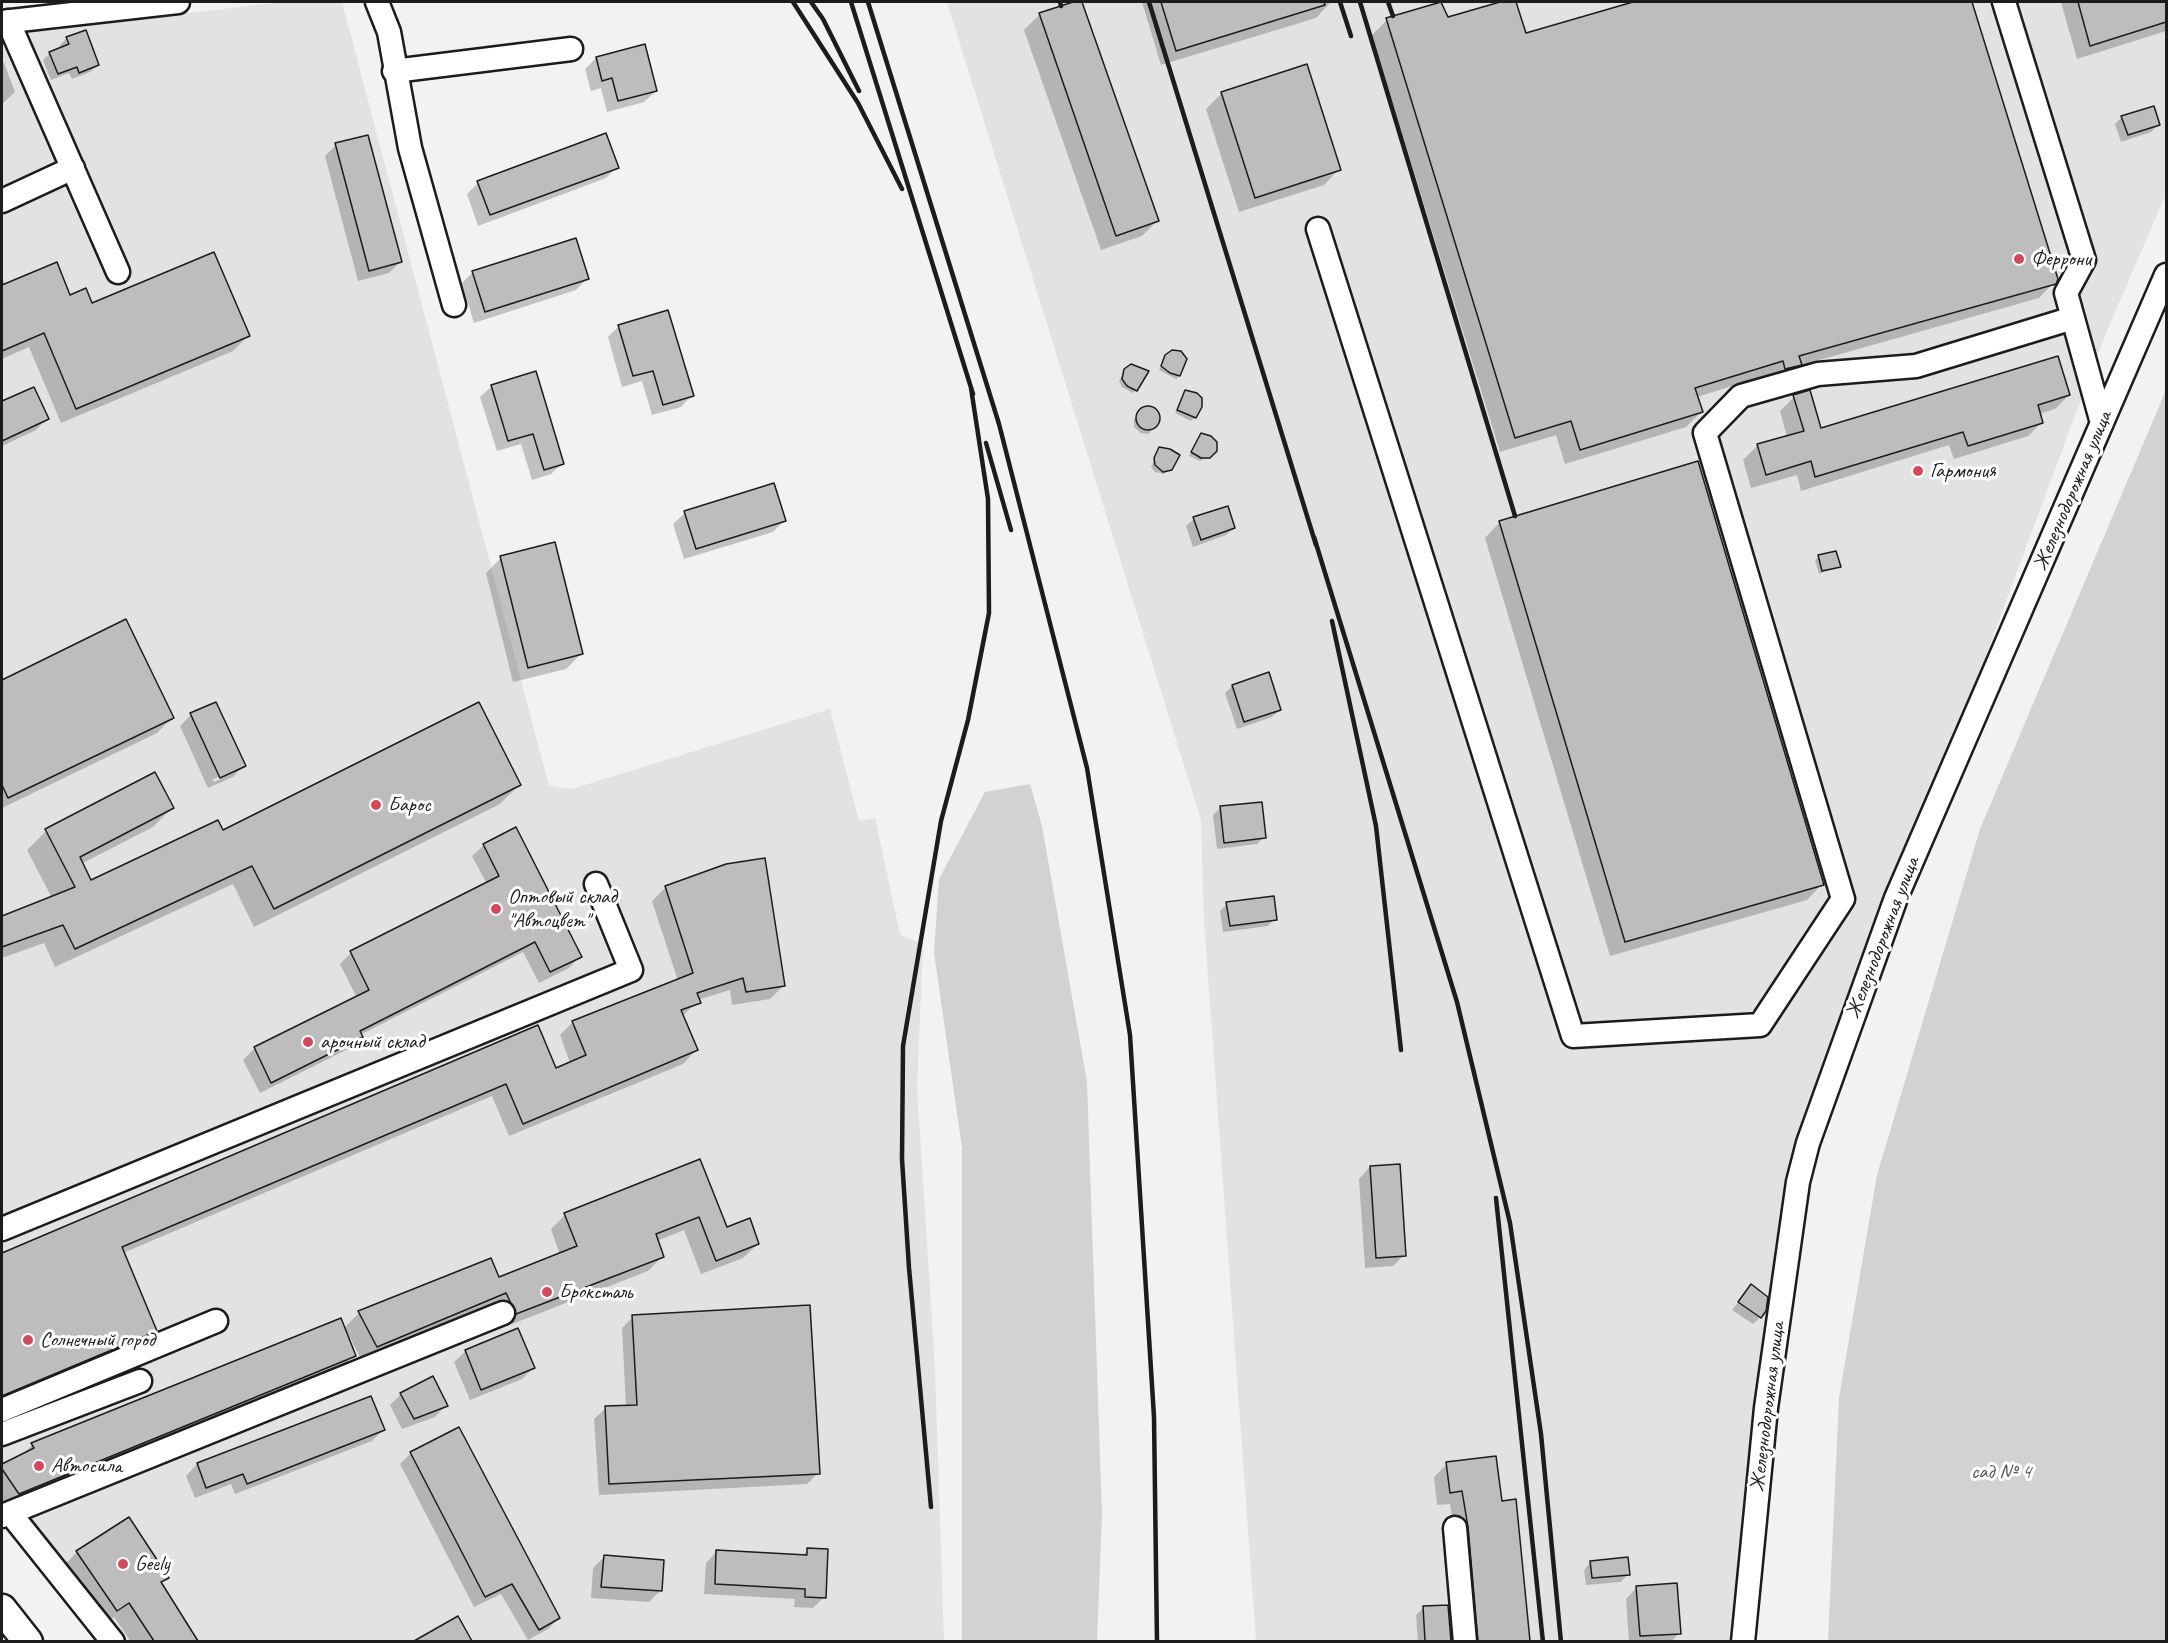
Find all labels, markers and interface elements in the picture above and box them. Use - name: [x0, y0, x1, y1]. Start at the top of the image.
- place label: Феррони: [2031, 246, 2091, 272]
- marker: Феррони: [2012, 252, 2026, 266]
- street label: Железнодорожная улица: [2028, 407, 2118, 575]
- place label: Гармония: [1930, 458, 1996, 484]
- marker: Гармония: [1911, 464, 1925, 478]
- place label: Барос: [388, 792, 431, 818]
- marker: Барос: [369, 798, 383, 812]
- street label: Железнодорожная улица: [1841, 854, 1925, 1022]
- place label: Оптовый склад "Автоцвет": [508, 884, 617, 934]
- marker: Оптовый склад "Автоцвет": [489, 902, 503, 916]
- place label: арочный склад: [320, 1029, 424, 1055]
- marker: арочный склад: [301, 1035, 315, 1049]
- place label: Броксталь: [559, 1279, 632, 1305]
- marker: Броксталь: [540, 1285, 554, 1299]
- street label: Железнодорожная улица: [1745, 1321, 1791, 1493]
- place label: Солнечный город: [40, 1327, 155, 1353]
- marker: Солнечный город: [21, 1333, 35, 1347]
- place label: Автосила: [51, 1453, 122, 1479]
- marker: Автосила: [32, 1459, 46, 1473]
- park label: сад № 4: [1971, 1459, 2031, 1485]
- place label: Geely: [135, 1551, 170, 1577]
- marker: Geely: [116, 1557, 130, 1571]

